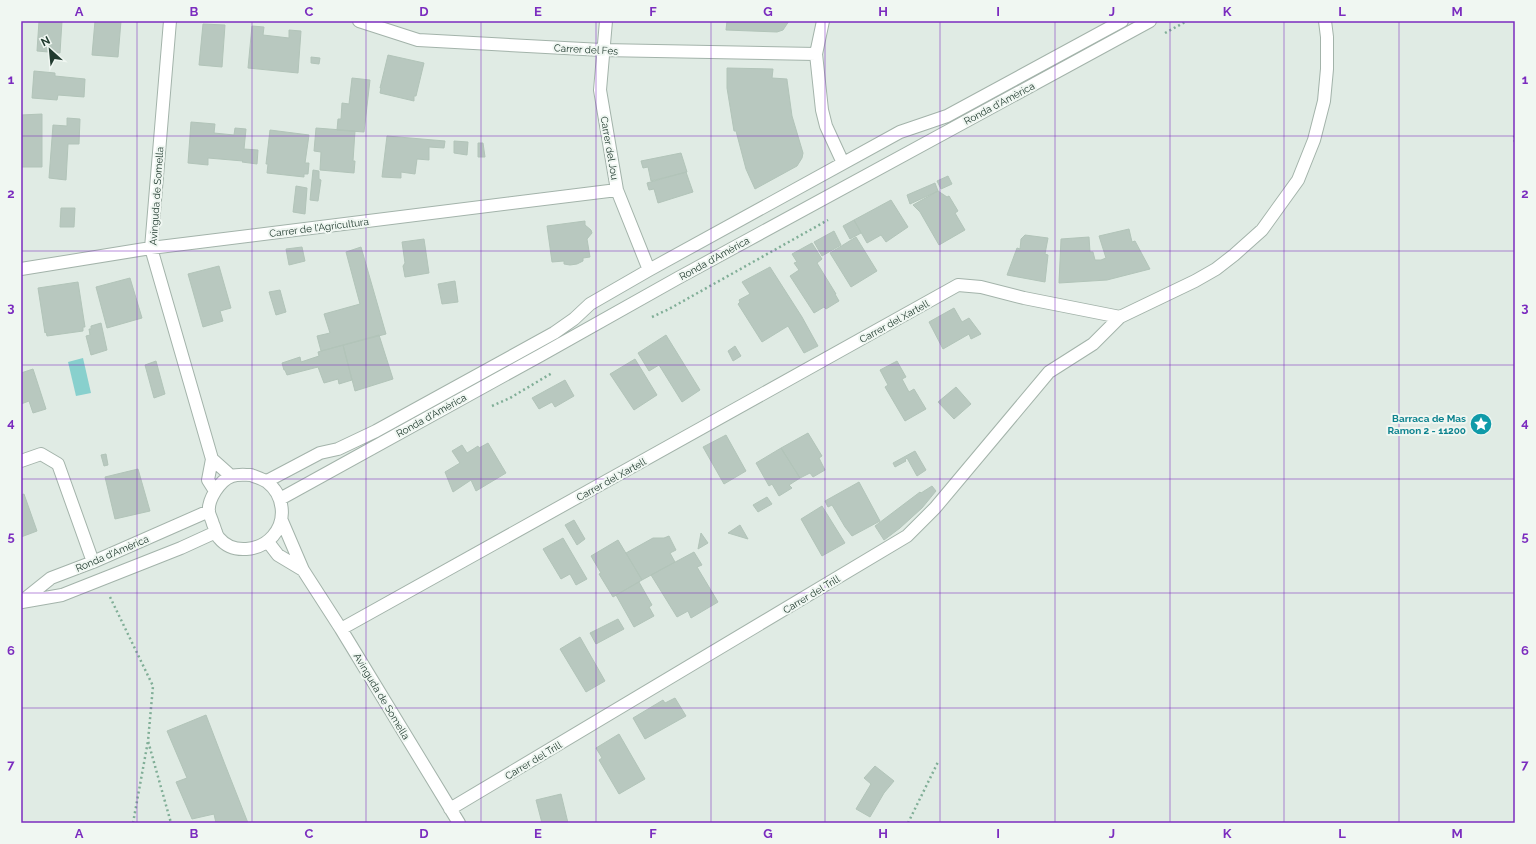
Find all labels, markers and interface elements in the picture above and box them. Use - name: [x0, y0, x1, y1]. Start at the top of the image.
- text: A: [75, 4, 84, 19]
- text: B: [190, 4, 199, 19]
- text: C: [305, 4, 314, 19]
- text: D: [419, 4, 429, 19]
- text: E: [534, 4, 542, 19]
- text: F: [649, 4, 657, 19]
- text: G: [763, 4, 773, 19]
- text: H: [878, 4, 888, 19]
- text: I: [996, 4, 1000, 19]
- text: J: [1109, 4, 1115, 19]
- text: K: [1223, 4, 1232, 19]
- text: L: [1338, 4, 1346, 19]
- text: M: [1451, 4, 1463, 19]
- north arrow: [30, 30, 70, 70]
- text: N: [39, 34, 52, 49]
- street label: Carrer del Fes: [554, 42, 618, 57]
- text: 1: [8, 72, 15, 87]
- text: 1: [1522, 72, 1529, 87]
- street label: Ronda d'Amèrica: [962, 80, 1036, 127]
- street label: Carrer del Jou: [599, 115, 621, 181]
- street label: Avinguda de Somella: [148, 146, 165, 246]
- text: 2: [7, 186, 15, 201]
- text: 2: [1521, 186, 1529, 201]
- street label: Carrer de l'Agricultura: [269, 216, 369, 239]
- street label: Ronda d'Amèrica: [677, 235, 751, 282]
- street label: Carrer del Xartell: [858, 298, 931, 345]
- text: 3: [7, 300, 15, 315]
- text: 3: [1521, 300, 1529, 315]
- street label: Ronda d'Amèrica: [394, 392, 468, 439]
- place icon: Barraca de Mas Ramon 2 - 11200: [1468, 411, 1494, 437]
- place label: Barraca de Mas Ramon 2 - 11200: [1387, 413, 1466, 436]
- text: 4: [7, 415, 15, 430]
- text: 4: [1521, 415, 1529, 430]
- street label: Carrer del Xartell: [575, 456, 648, 503]
- text: 5: [7, 529, 15, 544]
- text: 5: [1521, 529, 1529, 544]
- street label: Ronda d'Amèrica: [74, 533, 150, 574]
- street label: Carrer del Trill: [781, 573, 842, 616]
- text: 6: [7, 643, 15, 658]
- text: 6: [1521, 643, 1529, 658]
- street label: Avinguda de Somella: [351, 651, 412, 741]
- street label: Carrer del Trill: [503, 739, 564, 782]
- text: 7: [7, 757, 15, 772]
- text: 7: [1521, 757, 1529, 772]
- text: A: [75, 826, 84, 841]
- text: B: [190, 826, 199, 841]
- text: C: [305, 826, 314, 841]
- text: D: [419, 826, 429, 841]
- text: E: [534, 826, 542, 841]
- text: F: [649, 826, 657, 841]
- text: G: [763, 826, 773, 841]
- text: H: [878, 826, 888, 841]
- text: I: [996, 826, 1000, 841]
- text: J: [1109, 826, 1115, 841]
- text: K: [1223, 826, 1232, 841]
- text: L: [1338, 826, 1346, 841]
- text: M: [1451, 826, 1463, 841]

